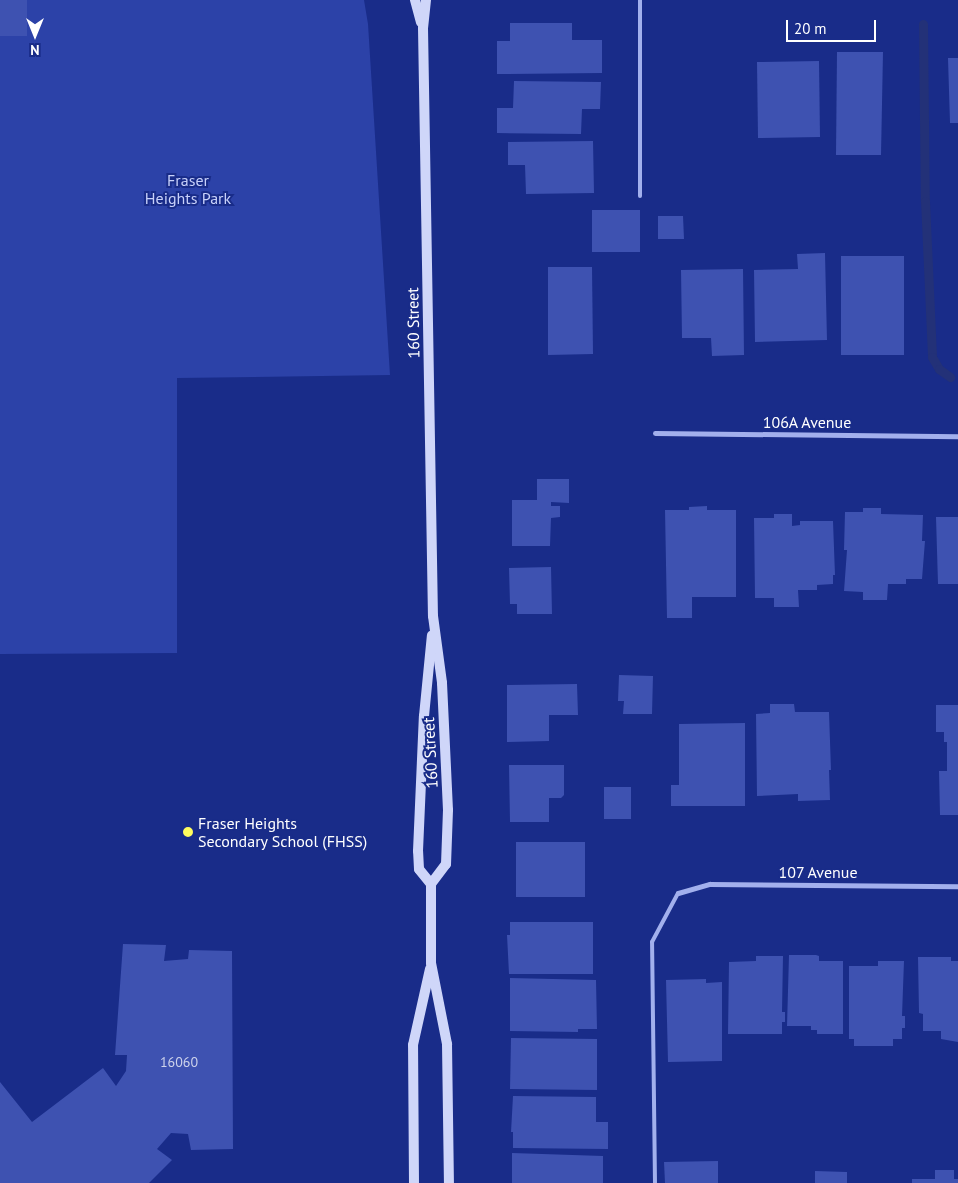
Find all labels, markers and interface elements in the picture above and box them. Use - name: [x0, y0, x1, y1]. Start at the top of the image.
- north arrow: [10, 10, 60, 60]
- scale bar: [788, 10, 878, 42]
- text: 20 m: [794, 19, 827, 38]
- text: N: [30, 41, 40, 59]
- park label: Fraser Heights Park: [145, 170, 231, 208]
- street label: 160 Street: [403, 287, 423, 359]
- street label: 106A Avenue: [762, 412, 852, 432]
- street label: 160 Street: [419, 717, 441, 789]
- place label: Fraser Heights Secondary School (FHSS): [198, 813, 368, 851]
- marker: Fraser Heights Secondary School (FHSS): [182, 826, 194, 838]
- street label: 107 Avenue: [778, 862, 858, 882]
- house number: 16060: [160, 1054, 198, 1070]

